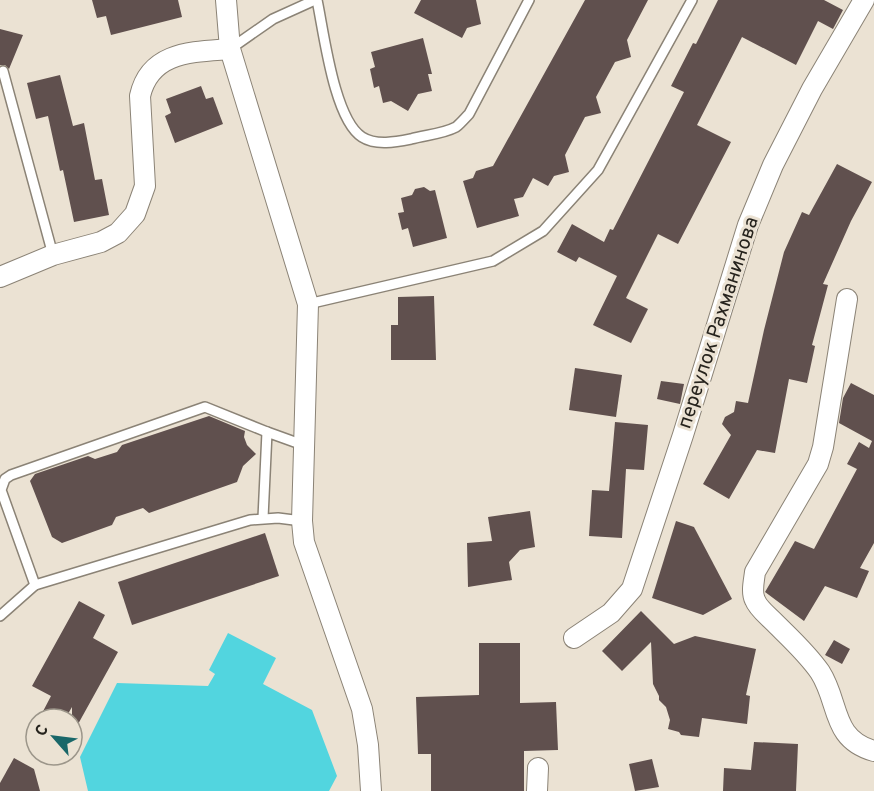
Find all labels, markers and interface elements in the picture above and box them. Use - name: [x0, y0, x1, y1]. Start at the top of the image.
- street label: переулок Рахманинова: [672, 214, 766, 432]
- north arrow: [24, 707, 84, 767]
- text: С: [31, 722, 54, 740]

